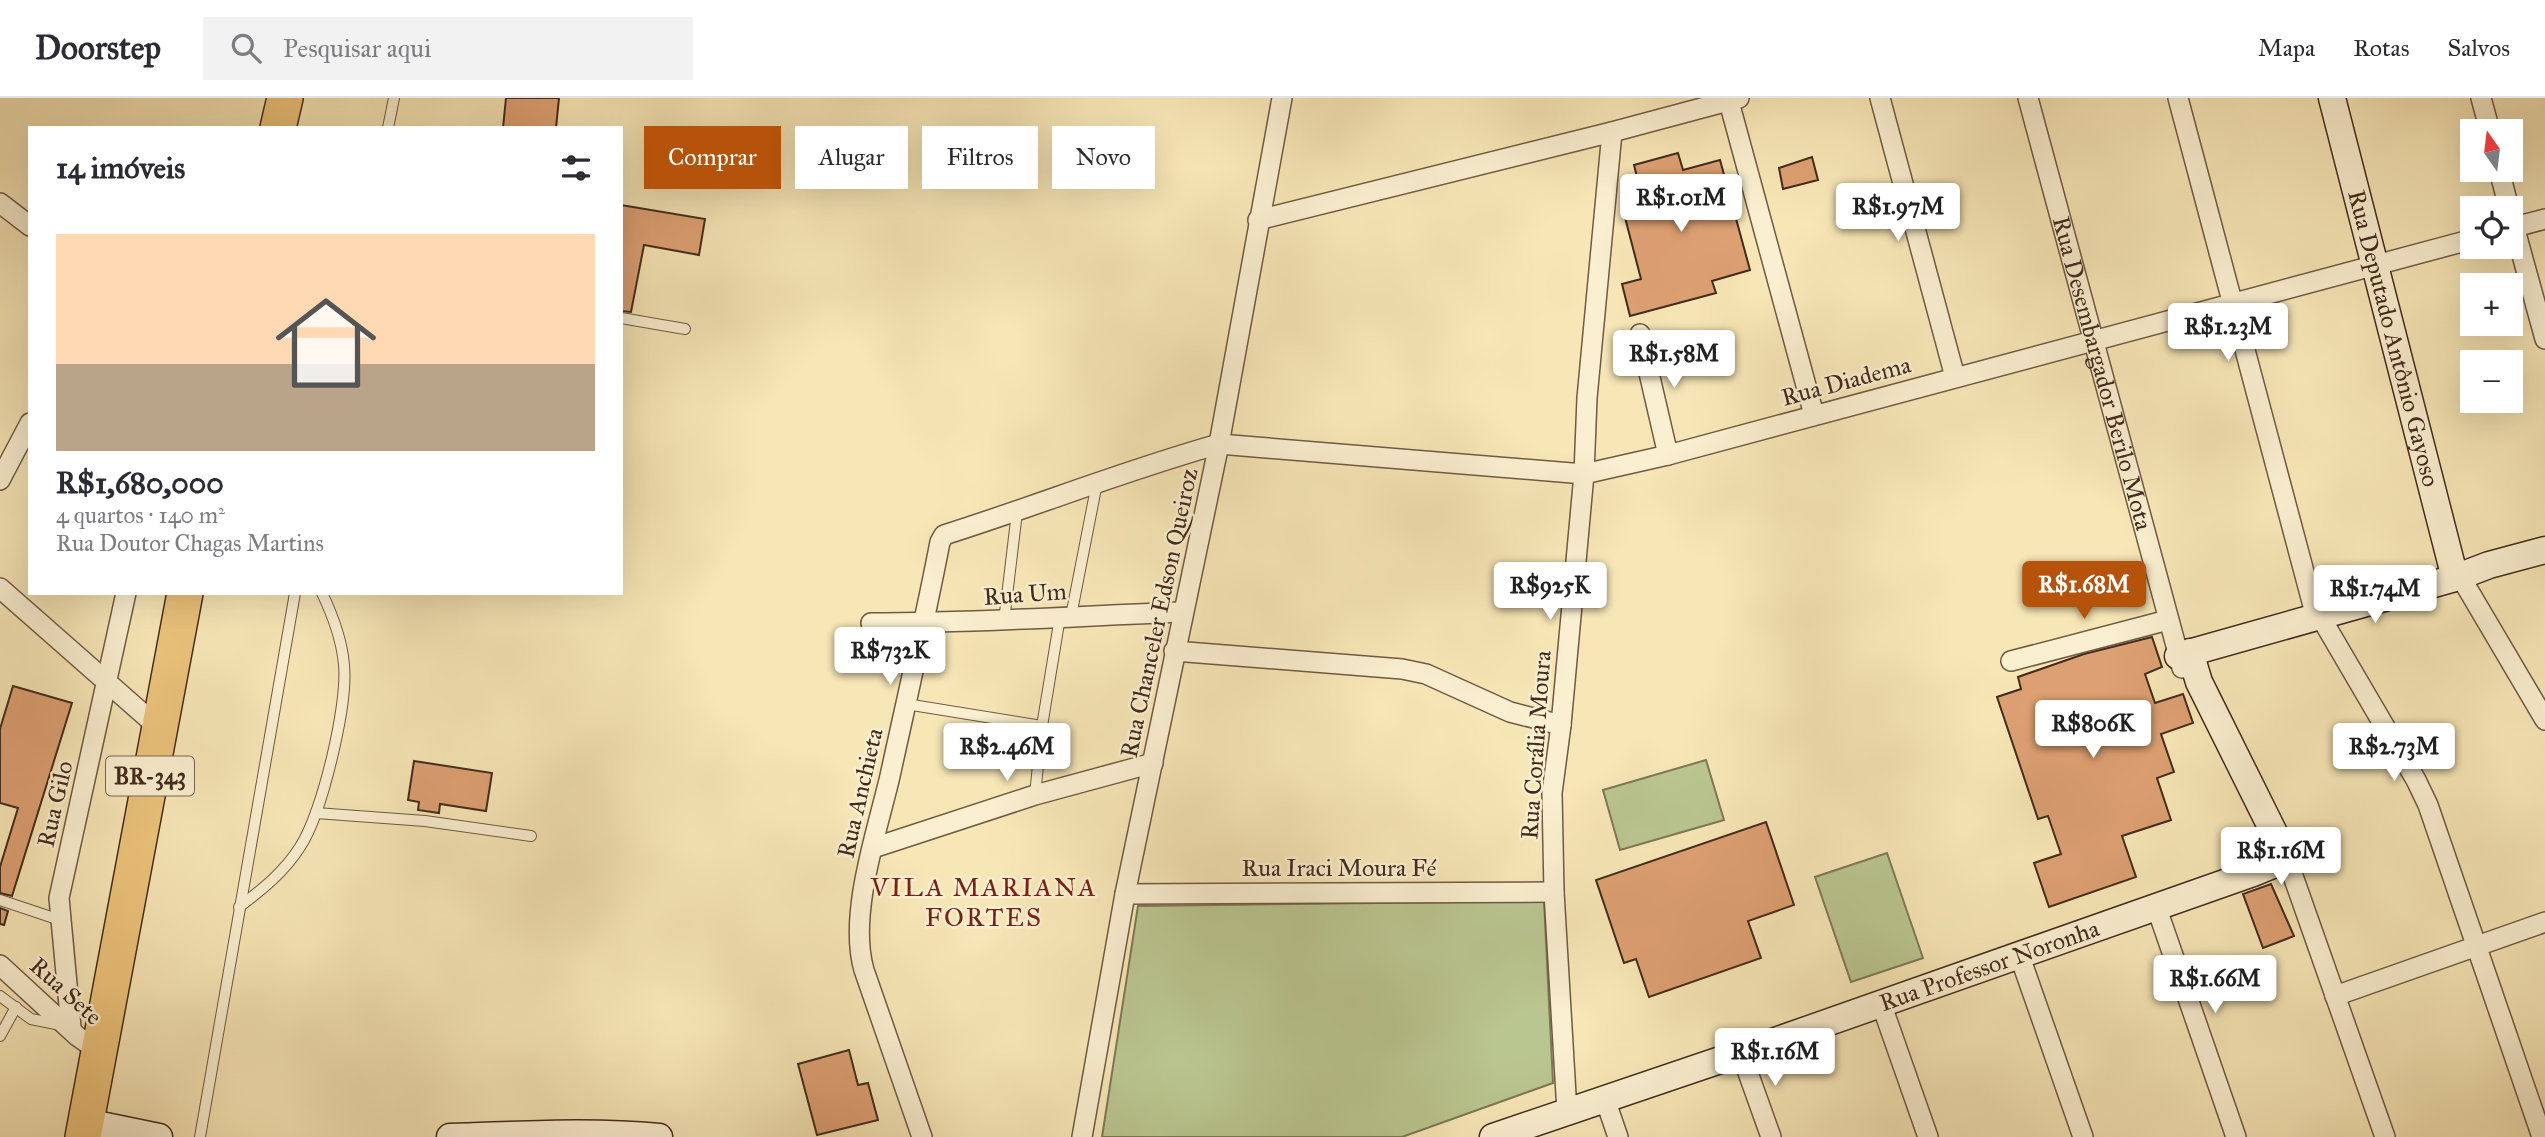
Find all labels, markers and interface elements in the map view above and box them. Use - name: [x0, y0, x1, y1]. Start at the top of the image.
- search box: [203, 17, 693, 80]
- text: Doorstep: [35, 28, 161, 68]
- icon: search: [227, 29, 265, 67]
- text: Pesquisar aqui: [283, 32, 431, 64]
- text: Mapa: [2258, 33, 2315, 63]
- text: Rotas: [2353, 33, 2409, 63]
- text: Salvos: [2447, 33, 2510, 63]
- north arrow: [2460, 119, 2524, 182]
- map controls: [2460, 119, 2523, 413]
- chip: Comprar: [644, 126, 781, 189]
- chip: Alugar: [795, 126, 908, 189]
- chip: Filtros: [922, 126, 1038, 189]
- chip: Novo: [1052, 126, 1155, 189]
- icon: filters: [557, 149, 595, 187]
- text: 14 imóveis: [56, 150, 185, 186]
- pin: R$1.01M: [1616, 174, 1746, 234]
- text: R$1.01M: [1636, 183, 1726, 211]
- pin: R$1.97M: [1833, 184, 1963, 243]
- street label: Rua Deputado Antônio Gayoso: [2341, 187, 2446, 490]
- text: R$1.97M: [1852, 192, 1944, 220]
- button: locate: [2460, 196, 2523, 259]
- street label: Rua Desembargador Berilo Mota: [2046, 213, 2159, 534]
- button: +: [2460, 273, 2523, 336]
- icon: home: [263, 280, 389, 406]
- pin: R$1.23M: [2163, 303, 2293, 363]
- text: R$1.23M: [2184, 312, 2272, 340]
- pin: R$1.58M: [1609, 330, 1739, 390]
- text: R$1.58M: [1629, 339, 1719, 367]
- street label: Rua Diadema: [1778, 349, 1915, 413]
- button: −: [2460, 350, 2523, 413]
- text: R$1,680,000: [56, 465, 224, 501]
- street label: Rua Chanceler Edson Queiroz: [1114, 465, 1204, 761]
- text: 4 quartos · 140 m²: [56, 501, 225, 529]
- text: Rua Doutor Chagas Martins: [56, 529, 324, 557]
- pin: R$1.68M: [2019, 561, 2149, 621]
- pin: R$925K: [1493, 562, 1607, 622]
- pin: R$1.74M: [2310, 566, 2440, 625]
- text: R$1.68M: [2038, 570, 2130, 598]
- text: R$925K: [1510, 571, 1590, 599]
- text: R$1.74M: [2330, 574, 2420, 602]
- street label: Rua Um: [982, 576, 1068, 612]
- pin: R$732K: [833, 628, 947, 687]
- text: R$732K: [850, 636, 930, 664]
- street label: Rua Corália Moura: [1514, 649, 1558, 841]
- pin: R$806K: [2036, 700, 2150, 760]
- text: R$806K: [2051, 709, 2135, 737]
- street label: Rua Anchieta: [830, 724, 890, 861]
- pin: R$2.46M: [942, 724, 1072, 783]
- pin: R$2.73M: [2329, 724, 2459, 783]
- text: R$2.46M: [959, 732, 1055, 760]
- text: R$2.73M: [2349, 732, 2439, 760]
- road number: BR-343: [106, 756, 194, 796]
- street label: Rua Gilo: [31, 758, 79, 850]
- pin: R$1.16M: [2216, 828, 2346, 887]
- text: R$1.16M: [2237, 836, 2325, 864]
- street label: Rua Iraci Moura Fé: [1241, 853, 1437, 883]
- district label: VILA MARIANA FORTES: [870, 871, 1097, 933]
- street label: Rua Professor Noronha: [1875, 913, 2104, 1018]
- street label: Rua Sete: [24, 951, 108, 1031]
- pin: R$1.66M: [2150, 956, 2280, 1015]
- text: R$1.66M: [2169, 964, 2261, 992]
- pin: R$1.16M: [1710, 1028, 1840, 1088]
- text: R$1.16M: [1731, 1037, 1819, 1065]

